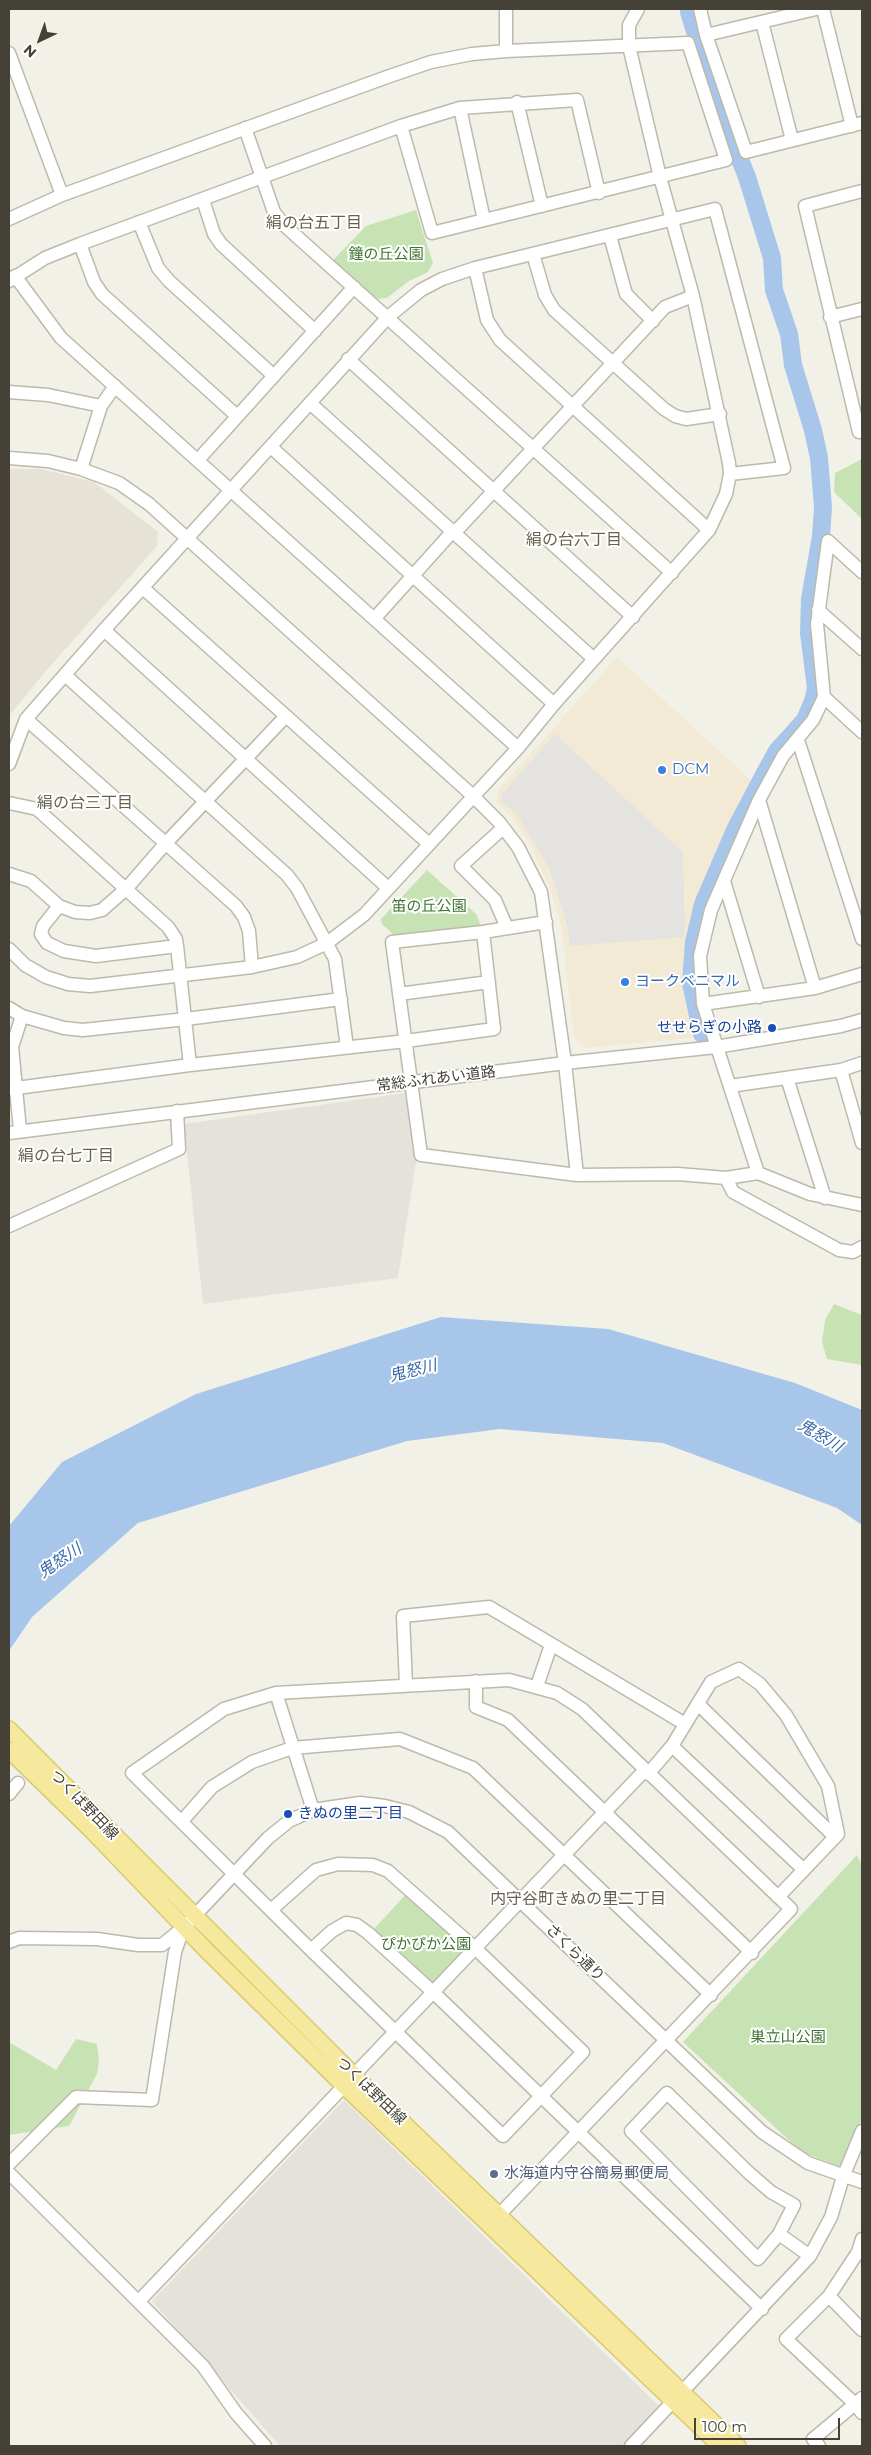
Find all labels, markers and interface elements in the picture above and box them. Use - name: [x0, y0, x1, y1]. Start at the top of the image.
- north arrow: [15, 15, 65, 65]
- text: N: [20, 41, 40, 62]
- district label: 絹の台五丁目: [266, 213, 362, 233]
- park label: 鐘の丘公園: [349, 246, 423, 264]
- district label: 絹の台六丁目: [526, 530, 622, 550]
- place label: DCM: [672, 761, 709, 779]
- marker: DCM: [656, 764, 668, 776]
- district label: 絹の台三丁目: [37, 793, 133, 813]
- park label: 笛の丘公園: [392, 898, 466, 916]
- place label: ヨークベニマル: [635, 973, 740, 991]
- marker: ヨークベニマル: [619, 976, 631, 988]
- place label: せせらぎの小路: [657, 1019, 762, 1037]
- marker: せせらぎの小路: [766, 1022, 778, 1034]
- street label: 常総ふれあい道路: [375, 1063, 497, 1095]
- district label: 絹の台七丁目: [18, 1146, 114, 1166]
- water label: 鬼怒川: [387, 1356, 439, 1386]
- water label: 鬼怒川: [794, 1415, 846, 1457]
- water label: 鬼怒川: [35, 1540, 85, 1582]
- street label: つくば野田線: [46, 1766, 122, 1844]
- place label: きぬの里二丁目: [298, 1805, 403, 1823]
- marker: きぬの里二丁目: [282, 1808, 294, 1820]
- district label: 内守谷町きぬの里二丁目: [490, 1889, 666, 1909]
- street label: さくら通り: [542, 1920, 608, 1986]
- park label: ぴかぴか公園: [381, 1936, 471, 1954]
- park label: 巣立山公園: [751, 2029, 825, 2047]
- street label: つくば野田線: [332, 2053, 410, 2129]
- place label: 水海道内守谷簡易郵便局: [504, 2165, 669, 2183]
- marker: 水海道内守谷簡易郵便局: [488, 2168, 500, 2180]
- scale bar: [696, 2408, 842, 2440]
- text: 100 m: [702, 2417, 747, 2436]

